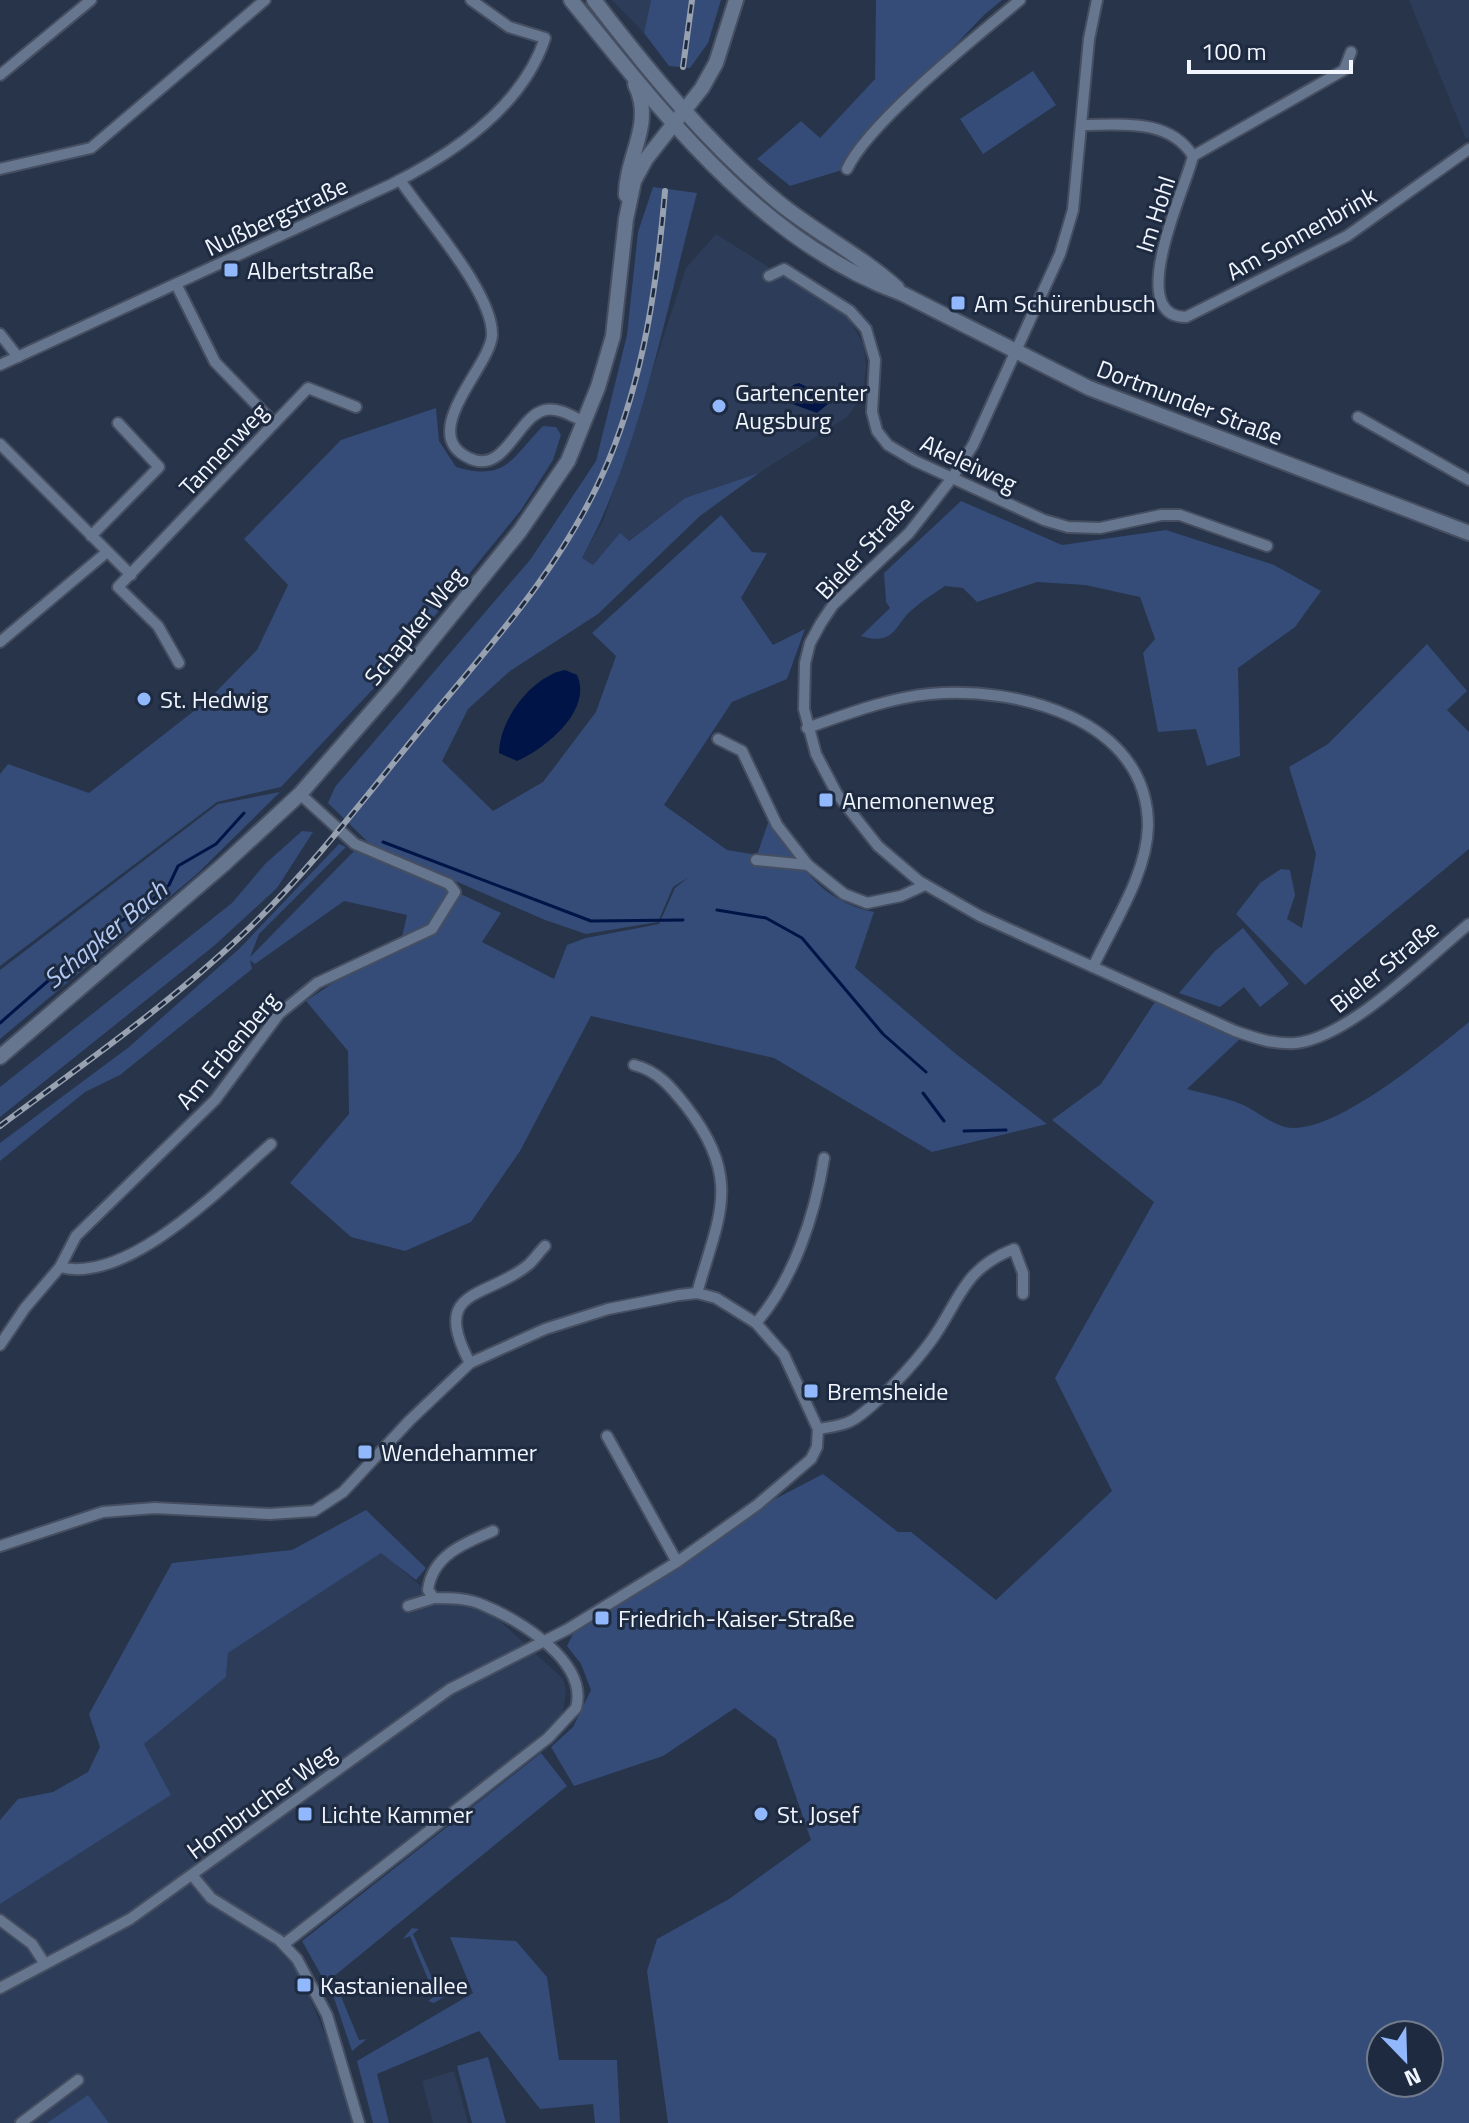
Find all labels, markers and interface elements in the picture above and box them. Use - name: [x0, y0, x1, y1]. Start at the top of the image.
- scale bar: [1189, 24, 1351, 74]
- text: 100 m: [1201, 33, 1267, 69]
- street label: Nußbergstraße: [199, 167, 353, 265]
- street label: Im Hohl: [1126, 171, 1184, 257]
- street label: Am Sonnenbrink: [1219, 177, 1383, 289]
- place label: Albertstraße: [247, 252, 374, 288]
- marker: Albertstraße: [222, 261, 240, 279]
- place label: Am Schürenbusch: [974, 285, 1156, 321]
- marker: Am Schürenbusch: [949, 294, 967, 312]
- street label: Dortmunder Straße: [1092, 350, 1288, 454]
- place label: Gartencenter Augsburg: [735, 374, 868, 438]
- street label: Tannenweg: [170, 394, 276, 504]
- marker: Gartencenter Augsburg: [710, 397, 728, 415]
- street label: Akeleiweg: [915, 425, 1023, 501]
- street label: Bieler Straße: [806, 487, 922, 607]
- street label: Schapker Weg: [355, 559, 473, 693]
- place label: St. Hedwig: [160, 681, 268, 717]
- marker: St. Hedwig: [135, 690, 153, 708]
- place label: Anemonenweg: [842, 782, 994, 818]
- marker: Anemonenweg: [817, 791, 835, 809]
- water label: Schapker Bach: [35, 870, 176, 997]
- street label: Bieler Straße: [1322, 911, 1446, 1021]
- street label: Am Erbenberg: [167, 983, 287, 1117]
- place label: Bremsheide: [827, 1373, 948, 1409]
- marker: Bremsheide: [802, 1382, 820, 1400]
- place label: Wendehammer: [381, 1434, 537, 1470]
- marker: Wendehammer: [356, 1443, 374, 1461]
- place label: Friedrich-Kaiser-Straße: [618, 1600, 855, 1636]
- marker: Friedrich-Kaiser-Straße: [593, 1609, 611, 1627]
- street label: Hombrucher Weg: [179, 1734, 343, 1868]
- place label: Lichte Kammer: [321, 1796, 473, 1832]
- place label: St. Josef: [777, 1796, 859, 1832]
- marker: Lichte Kammer: [296, 1805, 314, 1823]
- marker: St. Josef: [752, 1805, 770, 1823]
- place label: Kastanienallee: [320, 1967, 468, 2003]
- marker: Kastanienallee: [295, 1976, 313, 1994]
- north arrow: [1365, 2019, 1445, 2099]
- text: N: [1399, 2059, 1426, 2096]

